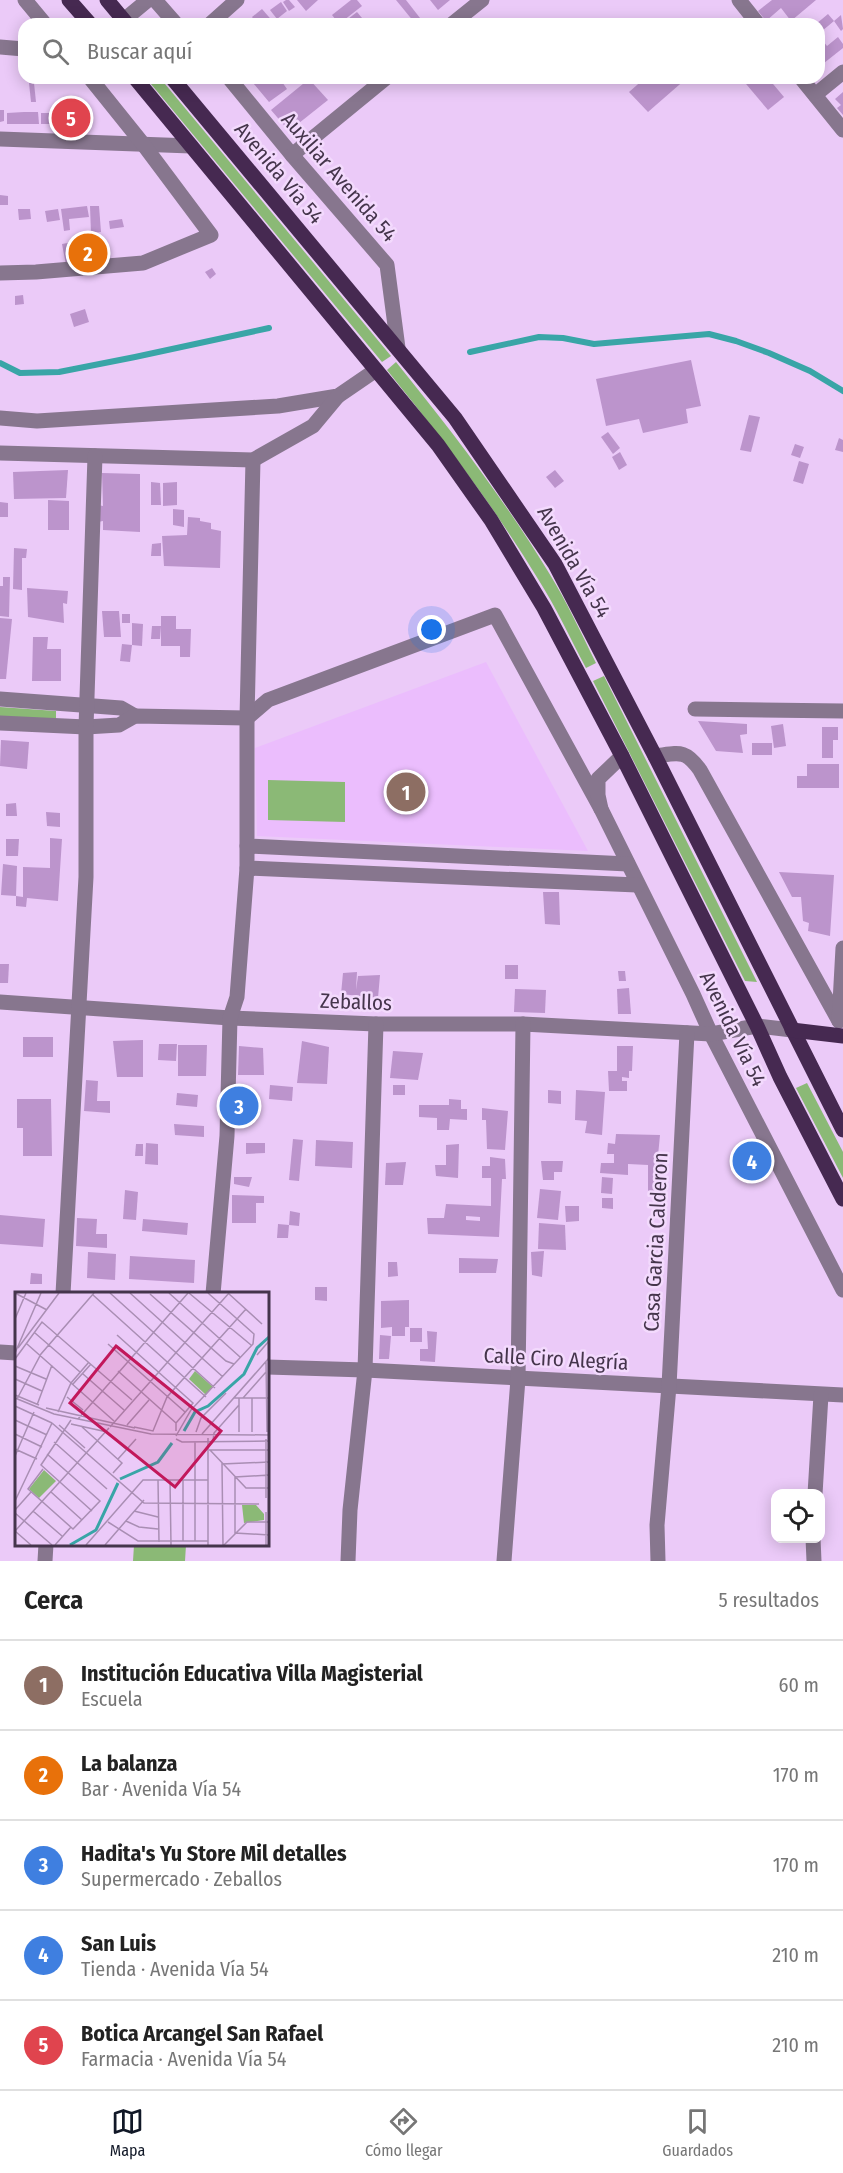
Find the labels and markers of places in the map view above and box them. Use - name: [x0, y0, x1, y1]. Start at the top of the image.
- pin: 5: [52, 96, 90, 140]
- pin: 2: [68, 230, 107, 276]
- pin: 1: [386, 770, 426, 814]
- pin: 3: [220, 1084, 258, 1128]
- pin: 4: [732, 1138, 771, 1184]

